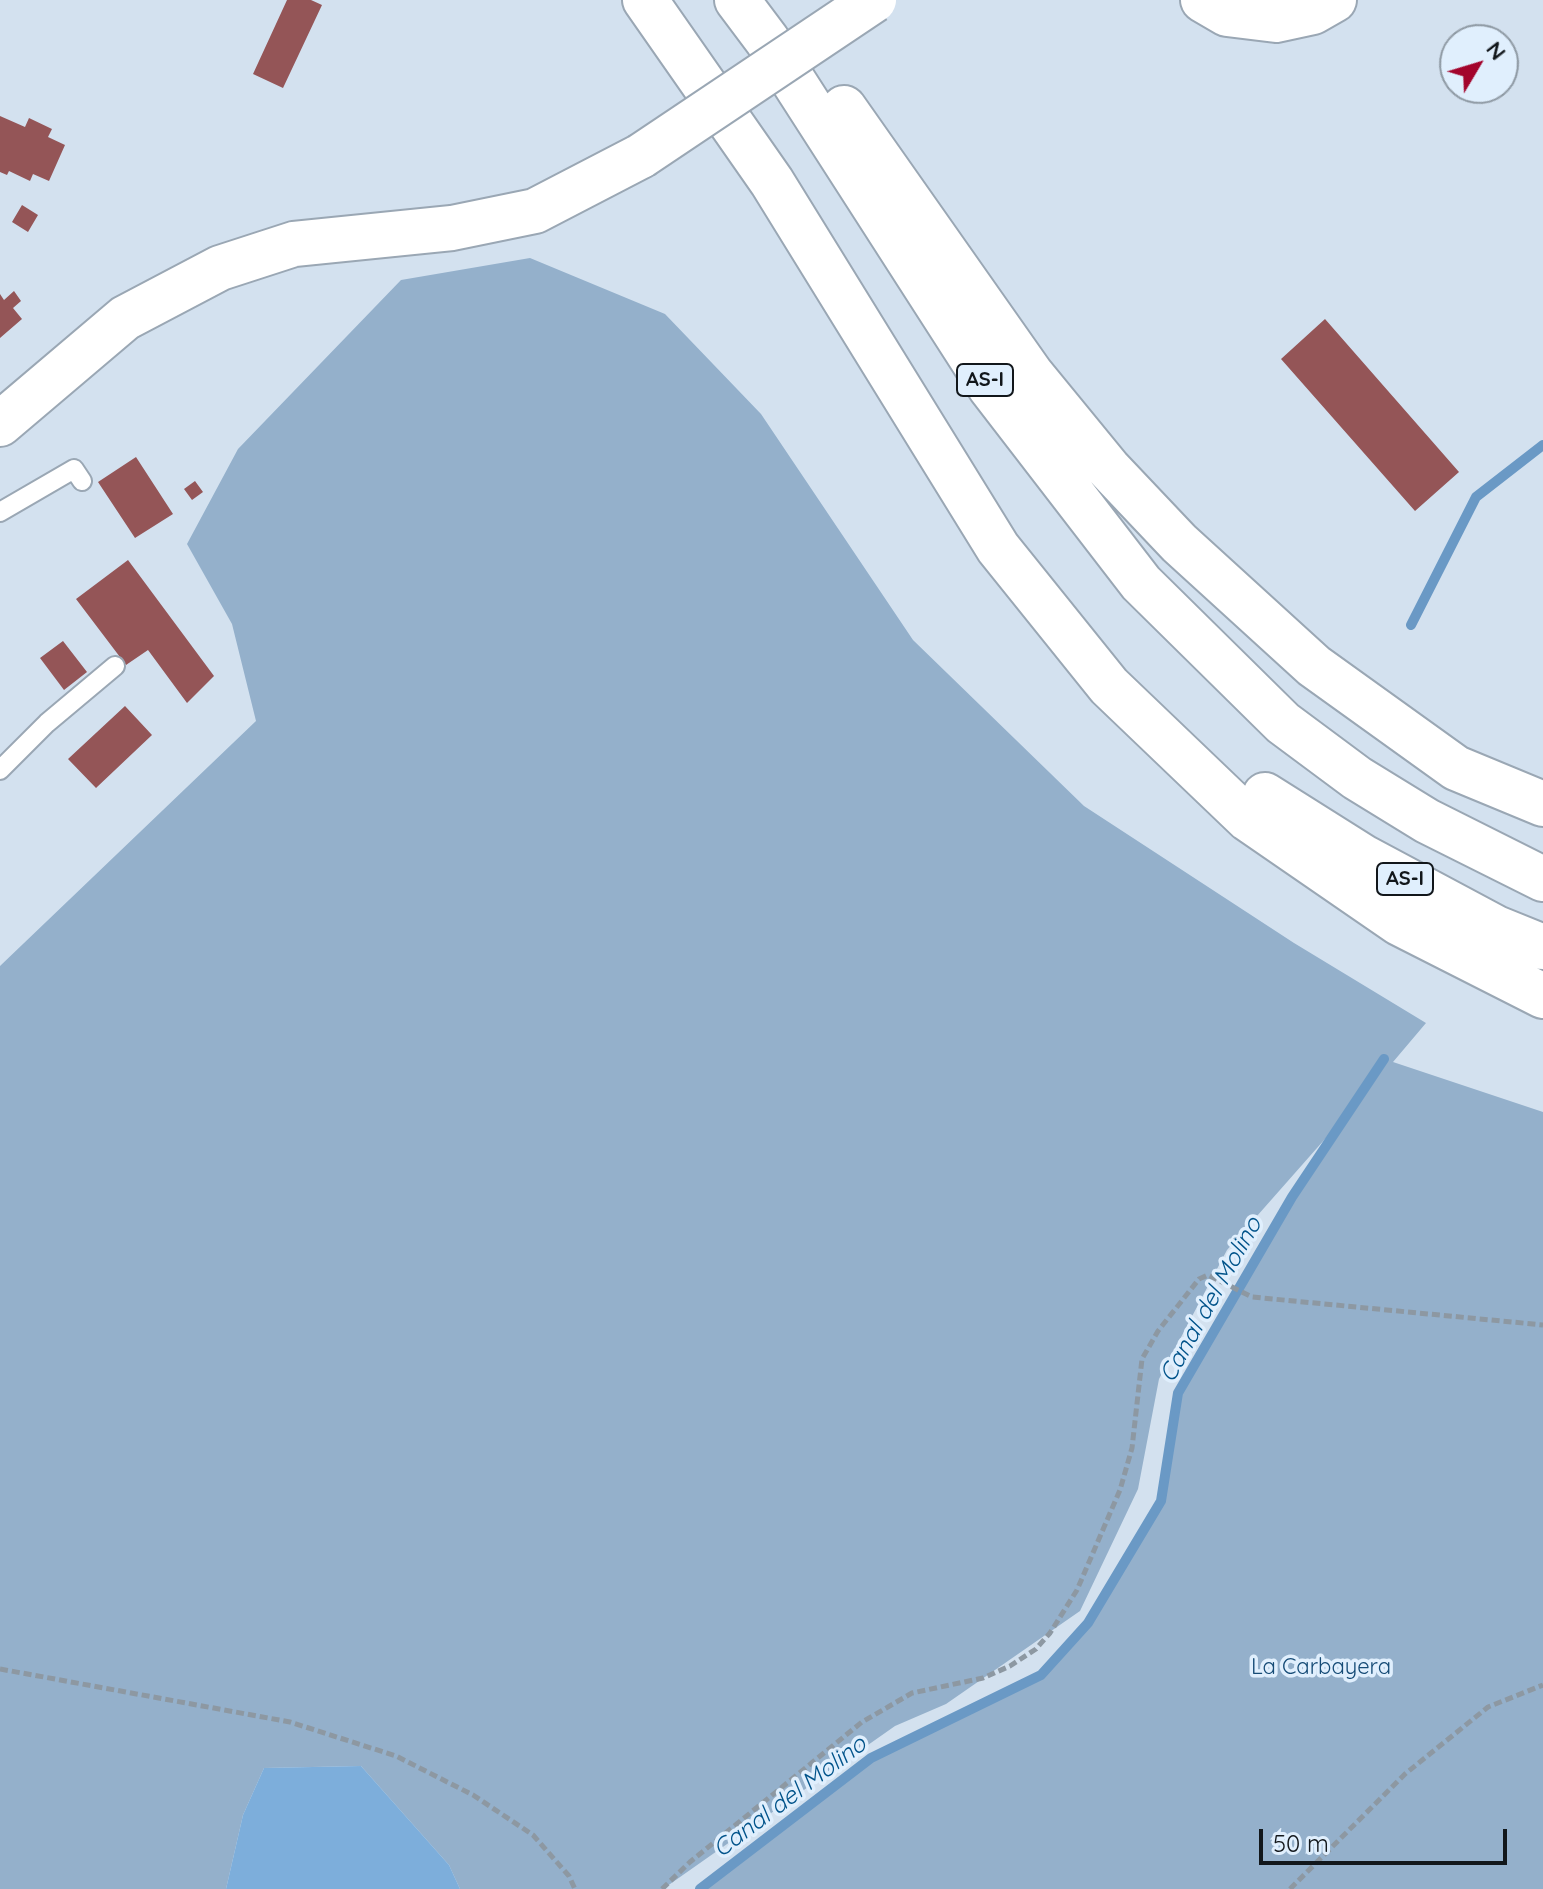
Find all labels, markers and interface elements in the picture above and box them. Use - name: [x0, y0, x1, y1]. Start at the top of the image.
- north arrow: [1439, 24, 1519, 104]
- text: N: [1480, 35, 1512, 65]
- road number: AS-I: [957, 364, 1013, 396]
- road number: AS-I: [1377, 863, 1433, 895]
- water label: Canal del Molino: [1154, 1212, 1268, 1388]
- park label: La Carbayera: [1251, 1654, 1391, 1680]
- water label: Canal del Molino: [708, 1730, 872, 1864]
- scale bar: [1263, 1813, 1511, 1863]
- text: 50 m: [1273, 1828, 1329, 1858]

